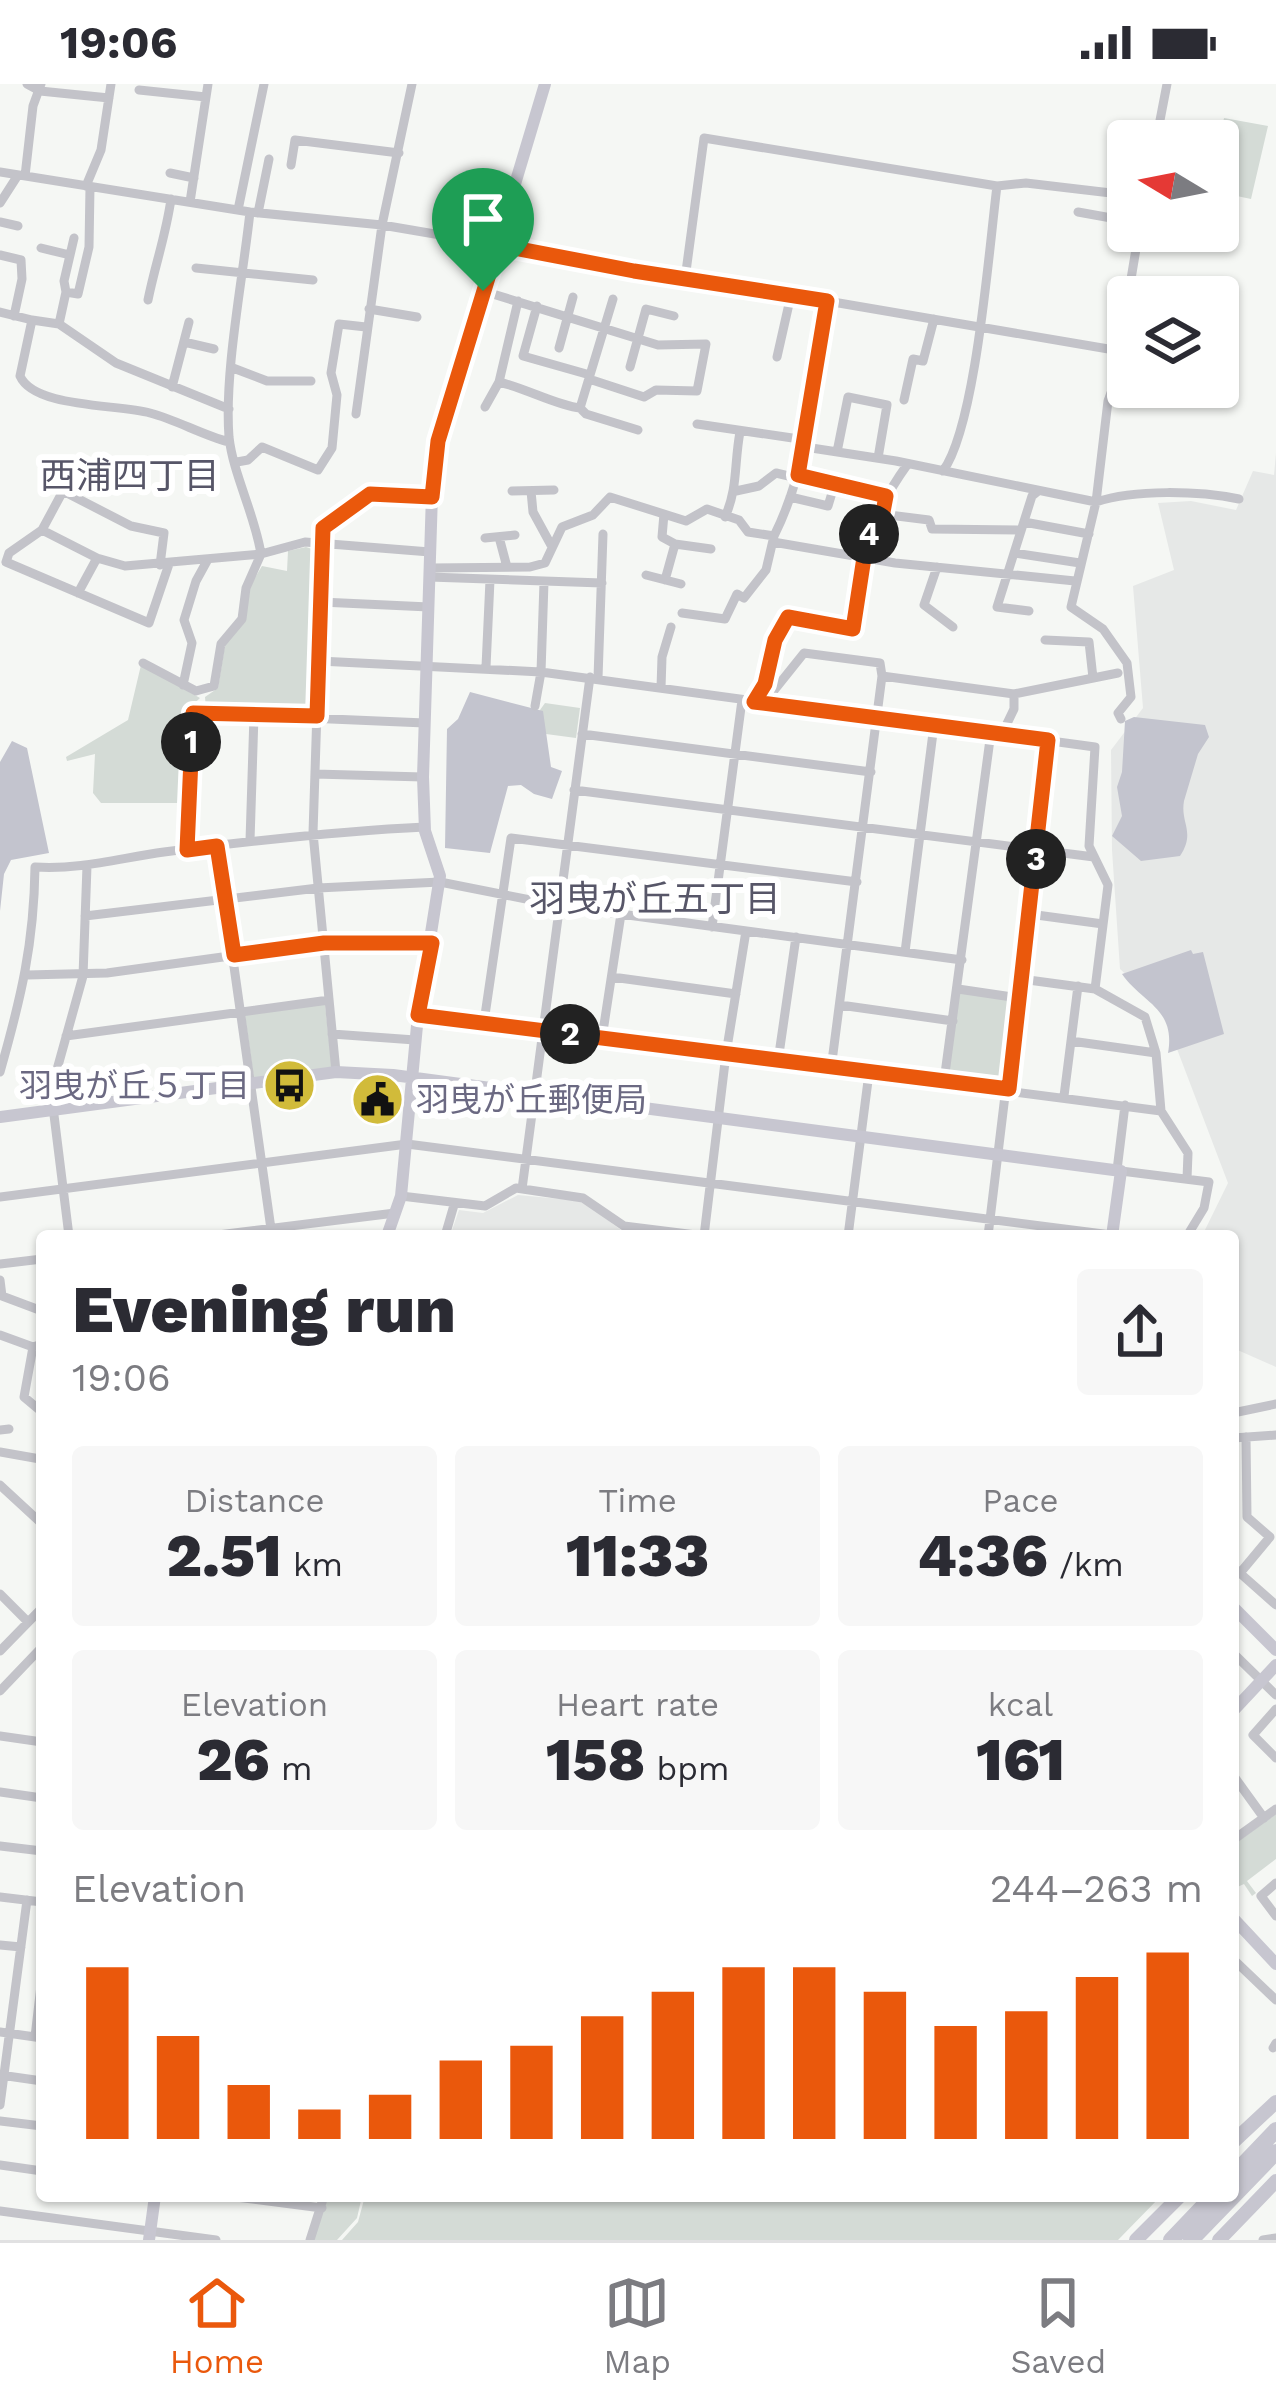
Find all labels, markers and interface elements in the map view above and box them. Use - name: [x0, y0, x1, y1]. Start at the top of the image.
- text: 19:06: [60, 16, 177, 69]
- north arrow: [1107, 120, 1239, 252]
- map controls: [1107, 120, 1239, 408]
- pin: [432, 168, 534, 291]
- icon: arrive: [450, 186, 516, 252]
- button: layers: [1107, 276, 1239, 408]
- district label: 西浦四丁目: [40, 455, 220, 497]
- pin: 4: [839, 504, 899, 564]
- text: 4: [858, 514, 880, 553]
- pin: 1: [161, 712, 221, 772]
- text: 1: [184, 722, 198, 761]
- pin: 3: [1006, 829, 1066, 889]
- text: 3: [1026, 839, 1046, 878]
- district label: 羽曳が丘五丁目: [529, 878, 781, 920]
- pin: 2: [540, 1004, 600, 1064]
- text: 2: [560, 1014, 580, 1053]
- bus stop icon: 羽曳が丘５丁目: [261, 1057, 317, 1113]
- place label: 羽曳が丘５丁目: [19, 1066, 250, 1105]
- public building icon: 羽曳が丘郵便局: [349, 1071, 405, 1127]
- place label: 羽曳が丘郵便局: [416, 1080, 647, 1119]
- button: share: [1077, 1269, 1203, 1395]
- text: Evening run: [72, 1271, 456, 1348]
- text: 19:06: [72, 1355, 171, 1400]
- text: Distance: [184, 1481, 325, 1520]
- text: Time: [598, 1481, 677, 1520]
- text: Pace: [982, 1481, 1059, 1520]
- text: 2.51: [166, 1520, 282, 1591]
- text: 11:33: [566, 1520, 709, 1591]
- text: 4:36: [917, 1520, 1048, 1591]
- text: km: [282, 1545, 343, 1584]
- text: /km: [1048, 1545, 1124, 1584]
- text: Elevation: [181, 1685, 328, 1724]
- text: Heart rate: [556, 1685, 719, 1724]
- text: kcal: [988, 1685, 1053, 1724]
- text: 26: [197, 1724, 270, 1795]
- text: 158: [546, 1724, 645, 1795]
- text: 161: [976, 1724, 1065, 1795]
- text: m: [270, 1749, 312, 1788]
- text: bpm: [645, 1749, 729, 1788]
- text: Elevation: [72, 1866, 246, 1911]
- text: 244–263 m: [990, 1866, 1203, 1911]
- tab: Home: [170, 2270, 264, 2381]
- tab: Map: [604, 2270, 671, 2381]
- tab: Saved: [1010, 2270, 1106, 2381]

